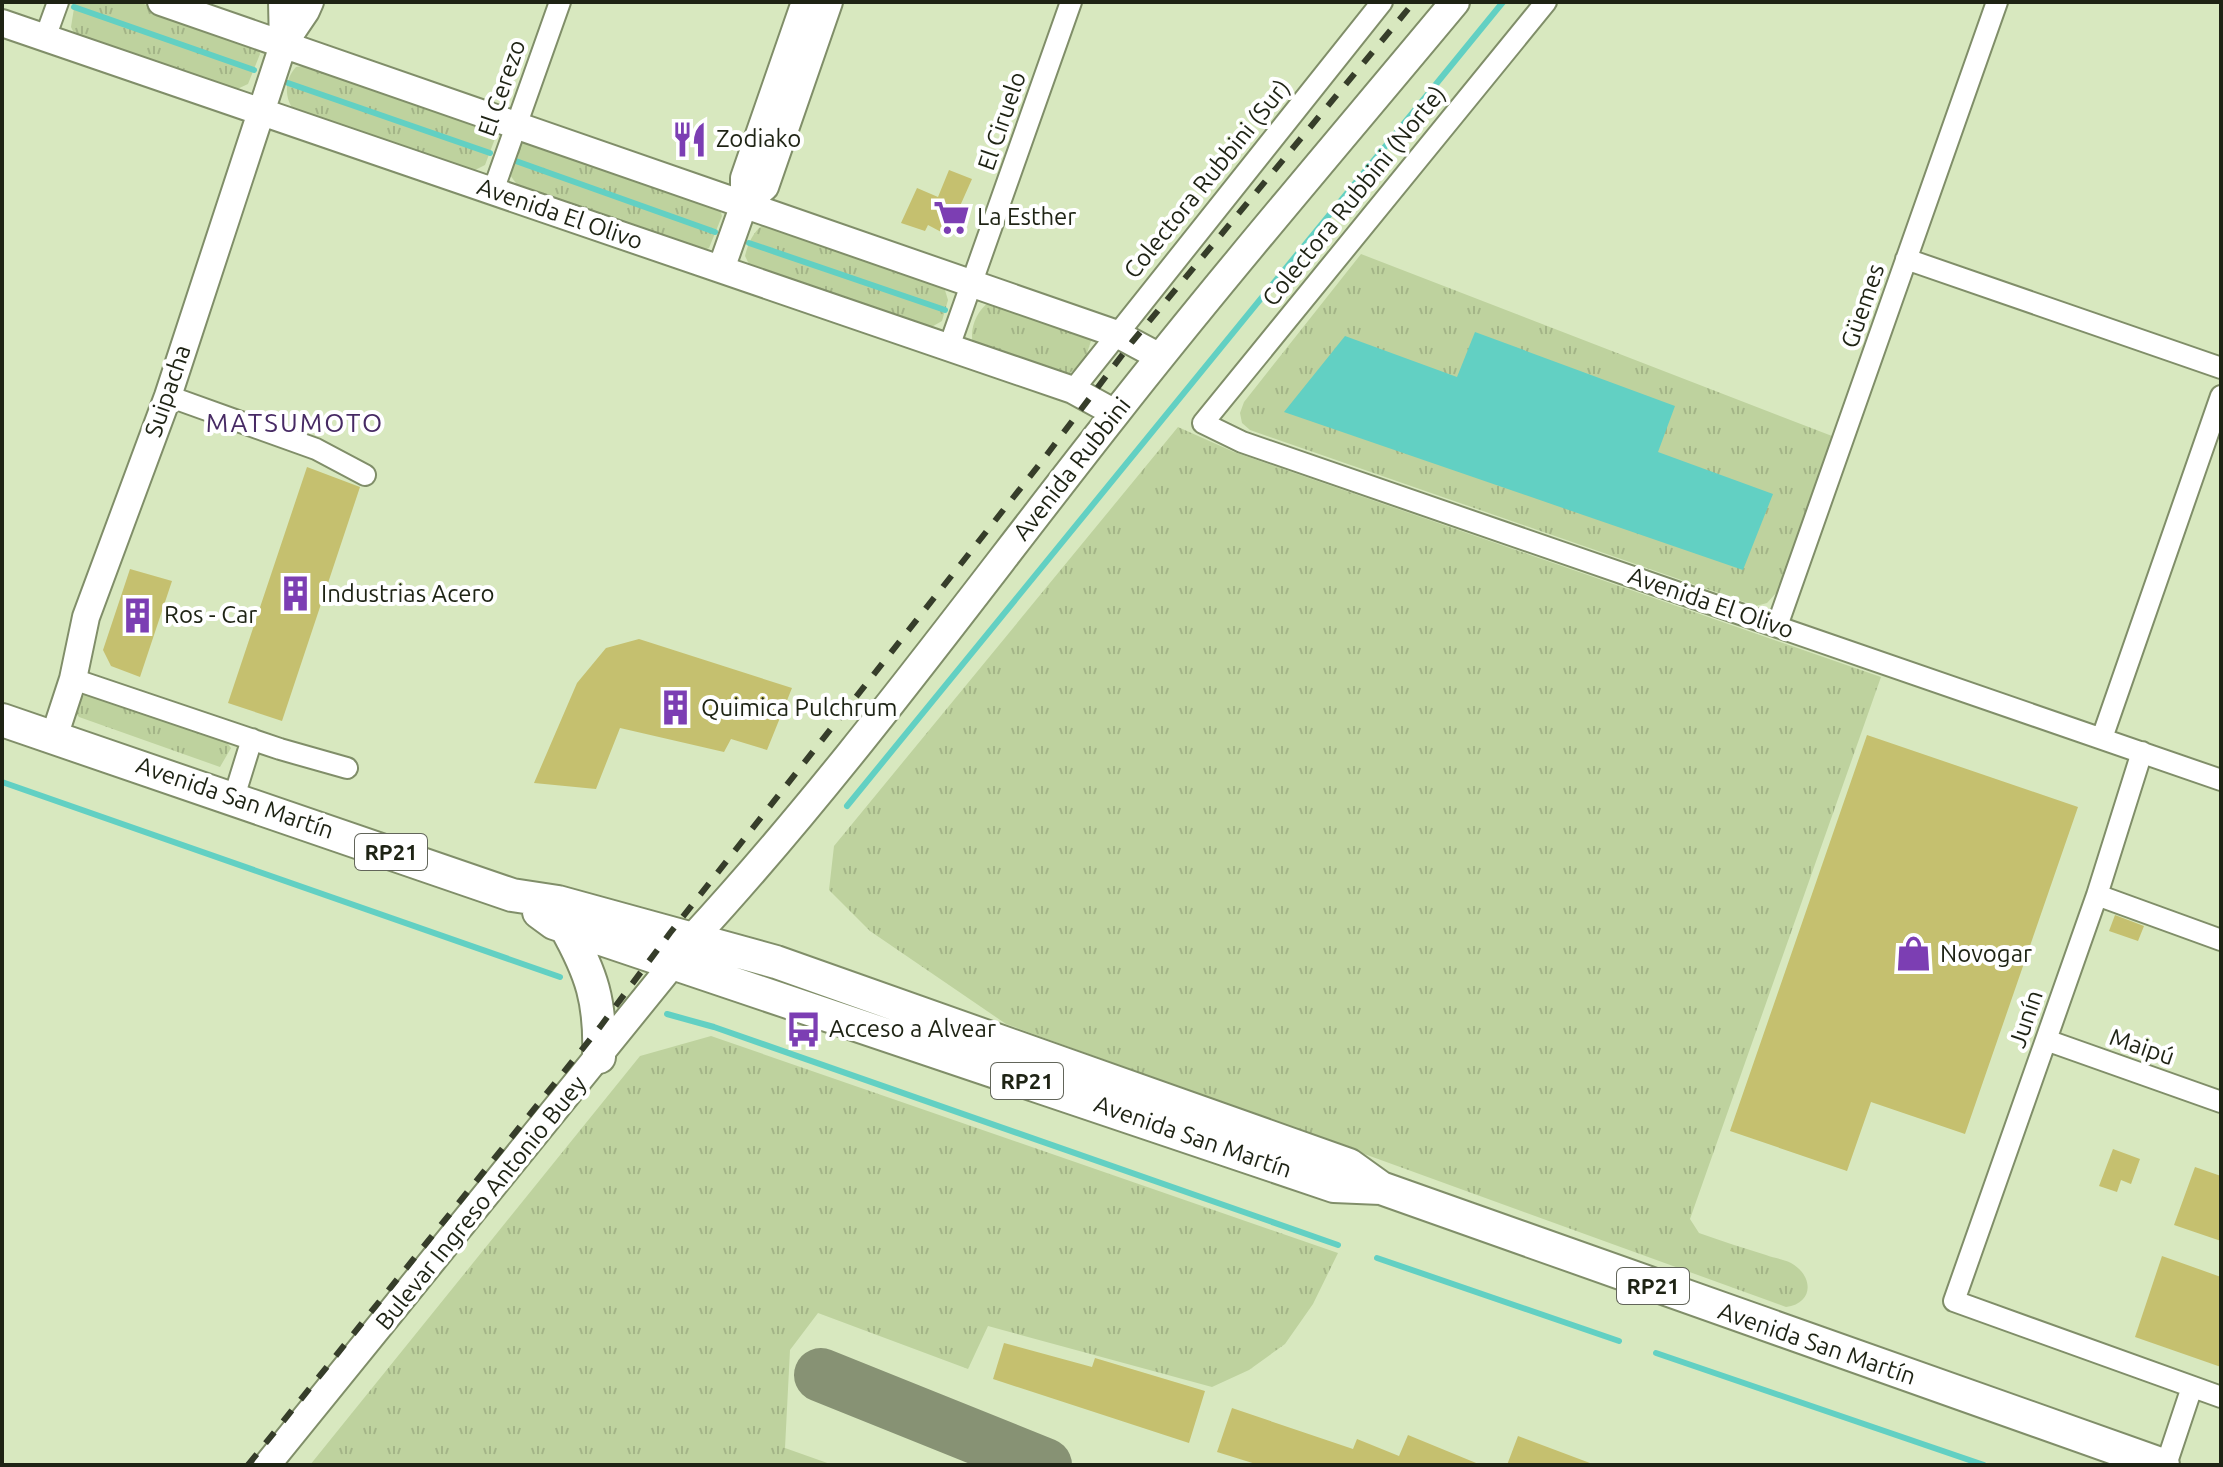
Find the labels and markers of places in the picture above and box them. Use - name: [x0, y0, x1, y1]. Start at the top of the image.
- restaurant icon: Zodiako: [671, 120, 709, 158]
- place label: Zodiako: [716, 125, 801, 152]
- supermarket icon: La Esther: [932, 198, 970, 236]
- place label: La Esther: [977, 203, 1076, 230]
- building icon: Industrias Acero: [276, 575, 314, 613]
- place label: Industrias Acero: [321, 580, 495, 607]
- building icon: Ros - Car: [119, 596, 157, 634]
- place label: Ros - Car: [164, 601, 257, 628]
- building icon: Quimica Pulchrum: [656, 689, 694, 727]
- place label: Quimica Pulchrum: [701, 694, 897, 721]
- shop icon: Novogar: [1895, 935, 1933, 973]
- place label: Novogar: [1940, 940, 2032, 967]
- bus stop icon: Acceso a Alvear: [784, 1010, 822, 1048]
- place label: Acceso a Alvear: [829, 1015, 996, 1042]

